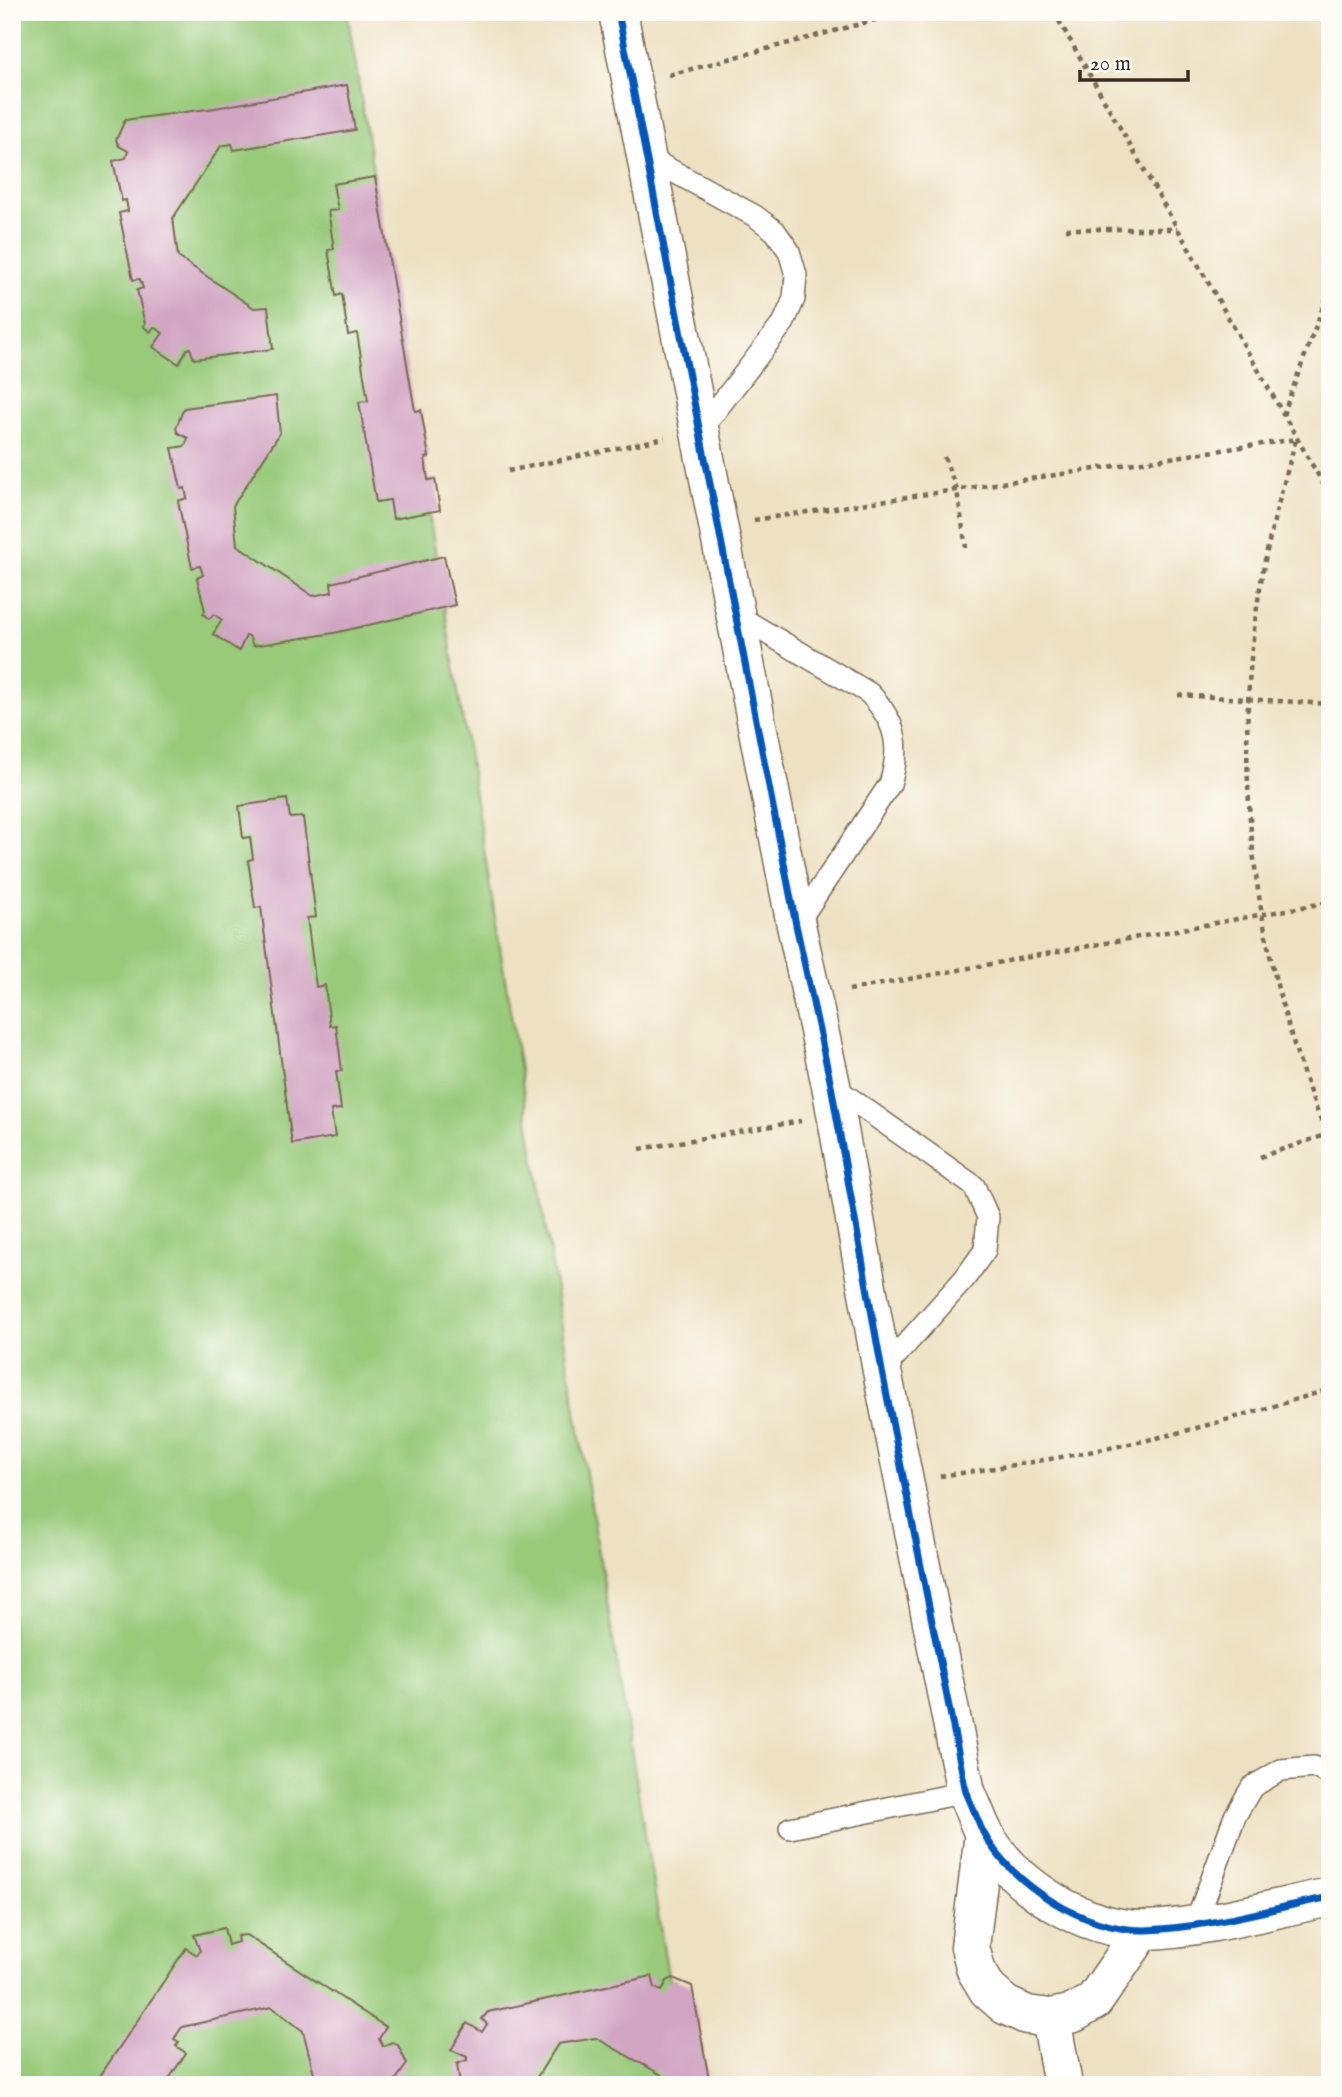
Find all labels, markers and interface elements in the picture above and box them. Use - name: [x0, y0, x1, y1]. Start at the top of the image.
- scale bar: [1080, 38, 1188, 82]
- text: 20 m: [1090, 51, 1131, 78]

